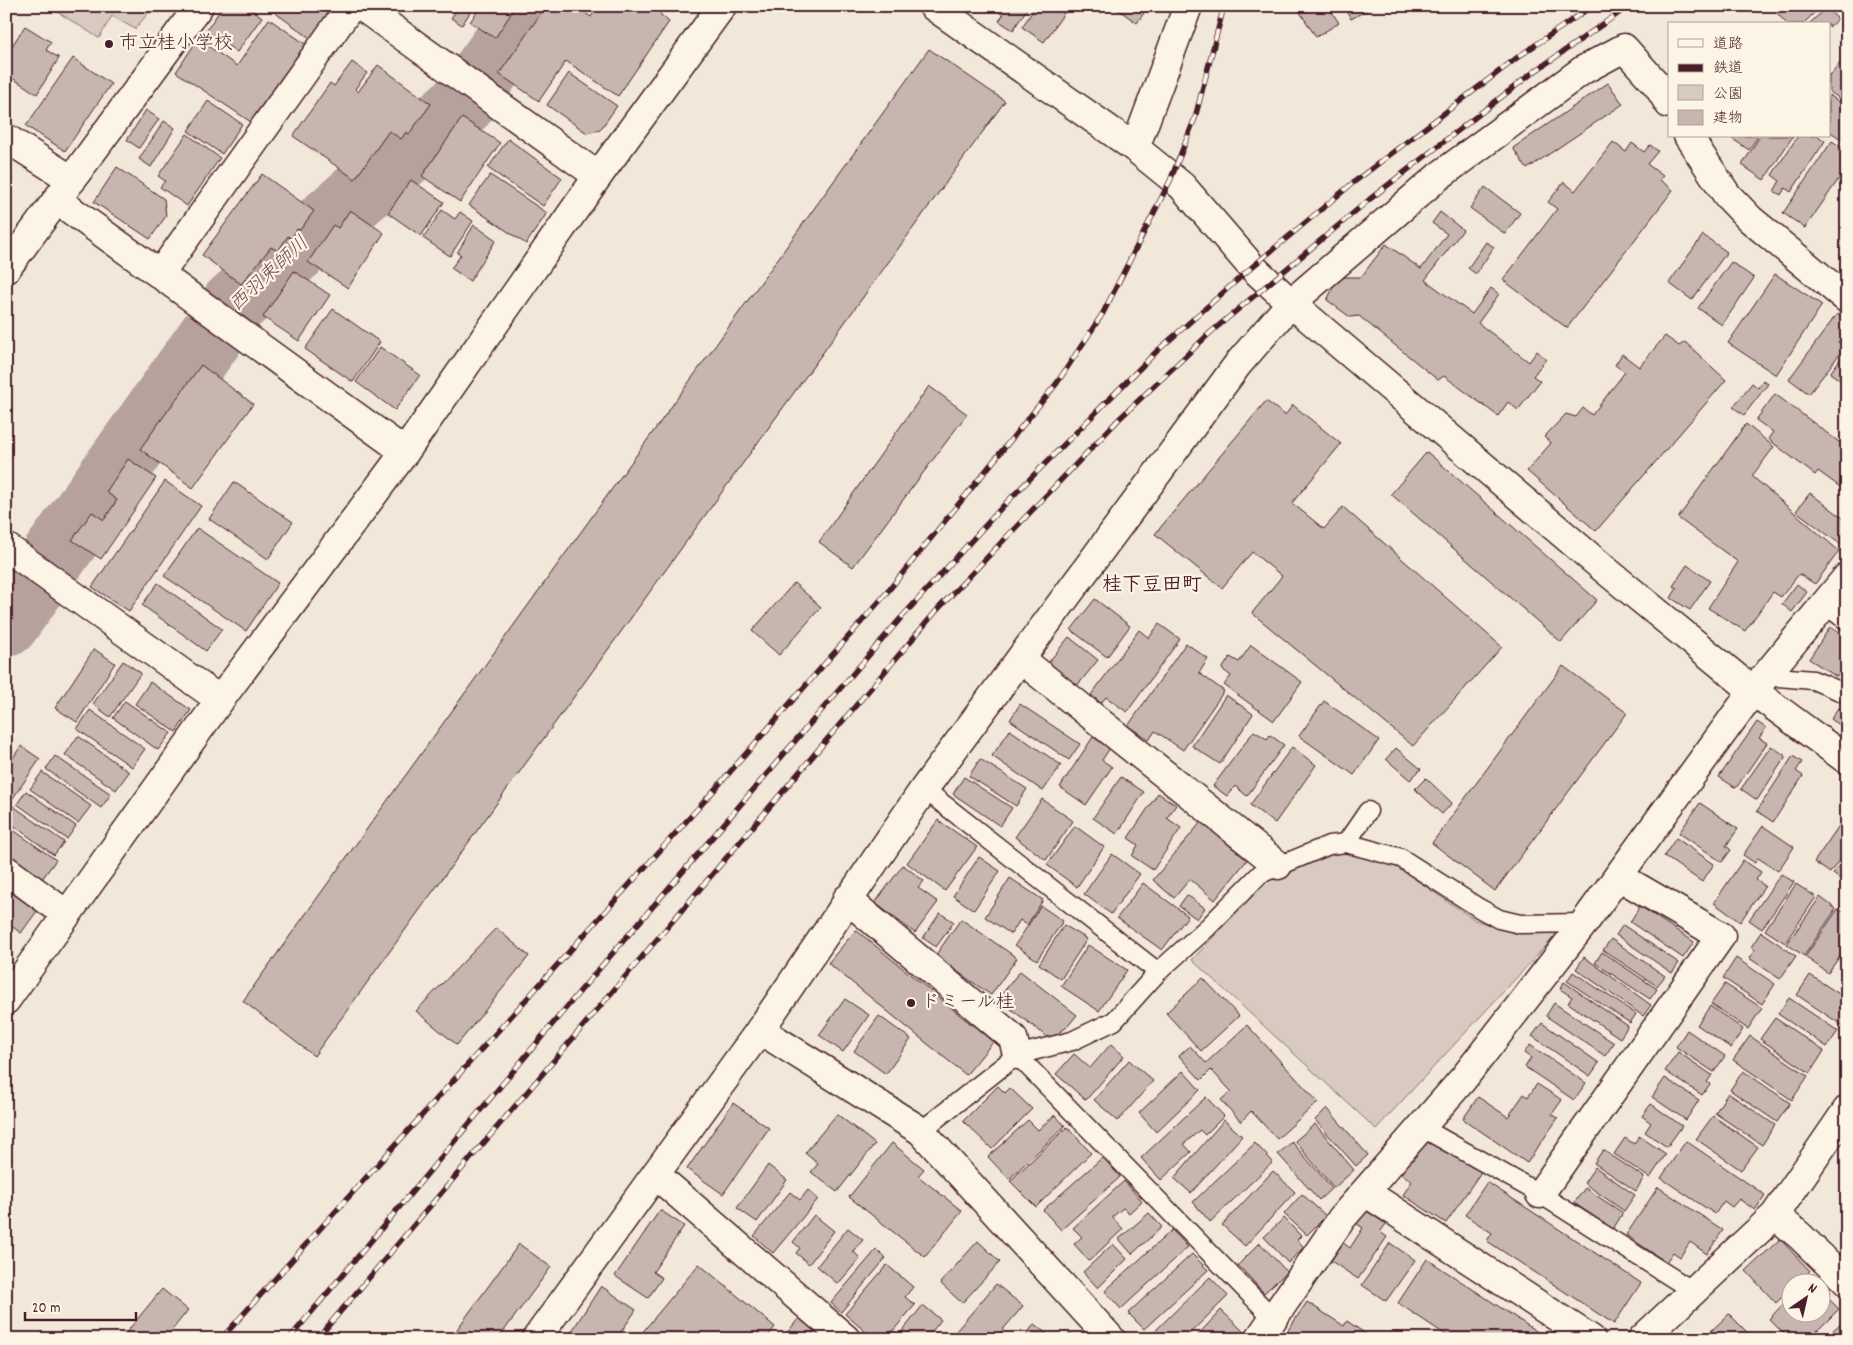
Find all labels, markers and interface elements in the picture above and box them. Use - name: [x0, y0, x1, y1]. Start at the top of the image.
- legend: [1668, 22, 1830, 138]
- place label: 市立桂小学校: [119, 31, 233, 58]
- text: 道路: [1713, 34, 1743, 56]
- marker: 市立桂小学校: [103, 38, 115, 50]
- text: 鉄道: [1713, 58, 1743, 80]
- text: 公園: [1713, 84, 1743, 106]
- text: 建物: [1713, 108, 1743, 130]
- water label: 西羽束師川: [224, 231, 316, 319]
- district label: 桂下豆田町: [1102, 572, 1202, 600]
- place label: ドミール桂: [921, 990, 1014, 1017]
- marker: ドミール桂: [905, 997, 917, 1009]
- north arrow: [1780, 1272, 1830, 1322]
- text: N: [1804, 1279, 1821, 1299]
- scale bar: [25, 1290, 136, 1322]
- text: 20 m: [32, 1298, 60, 1320]

